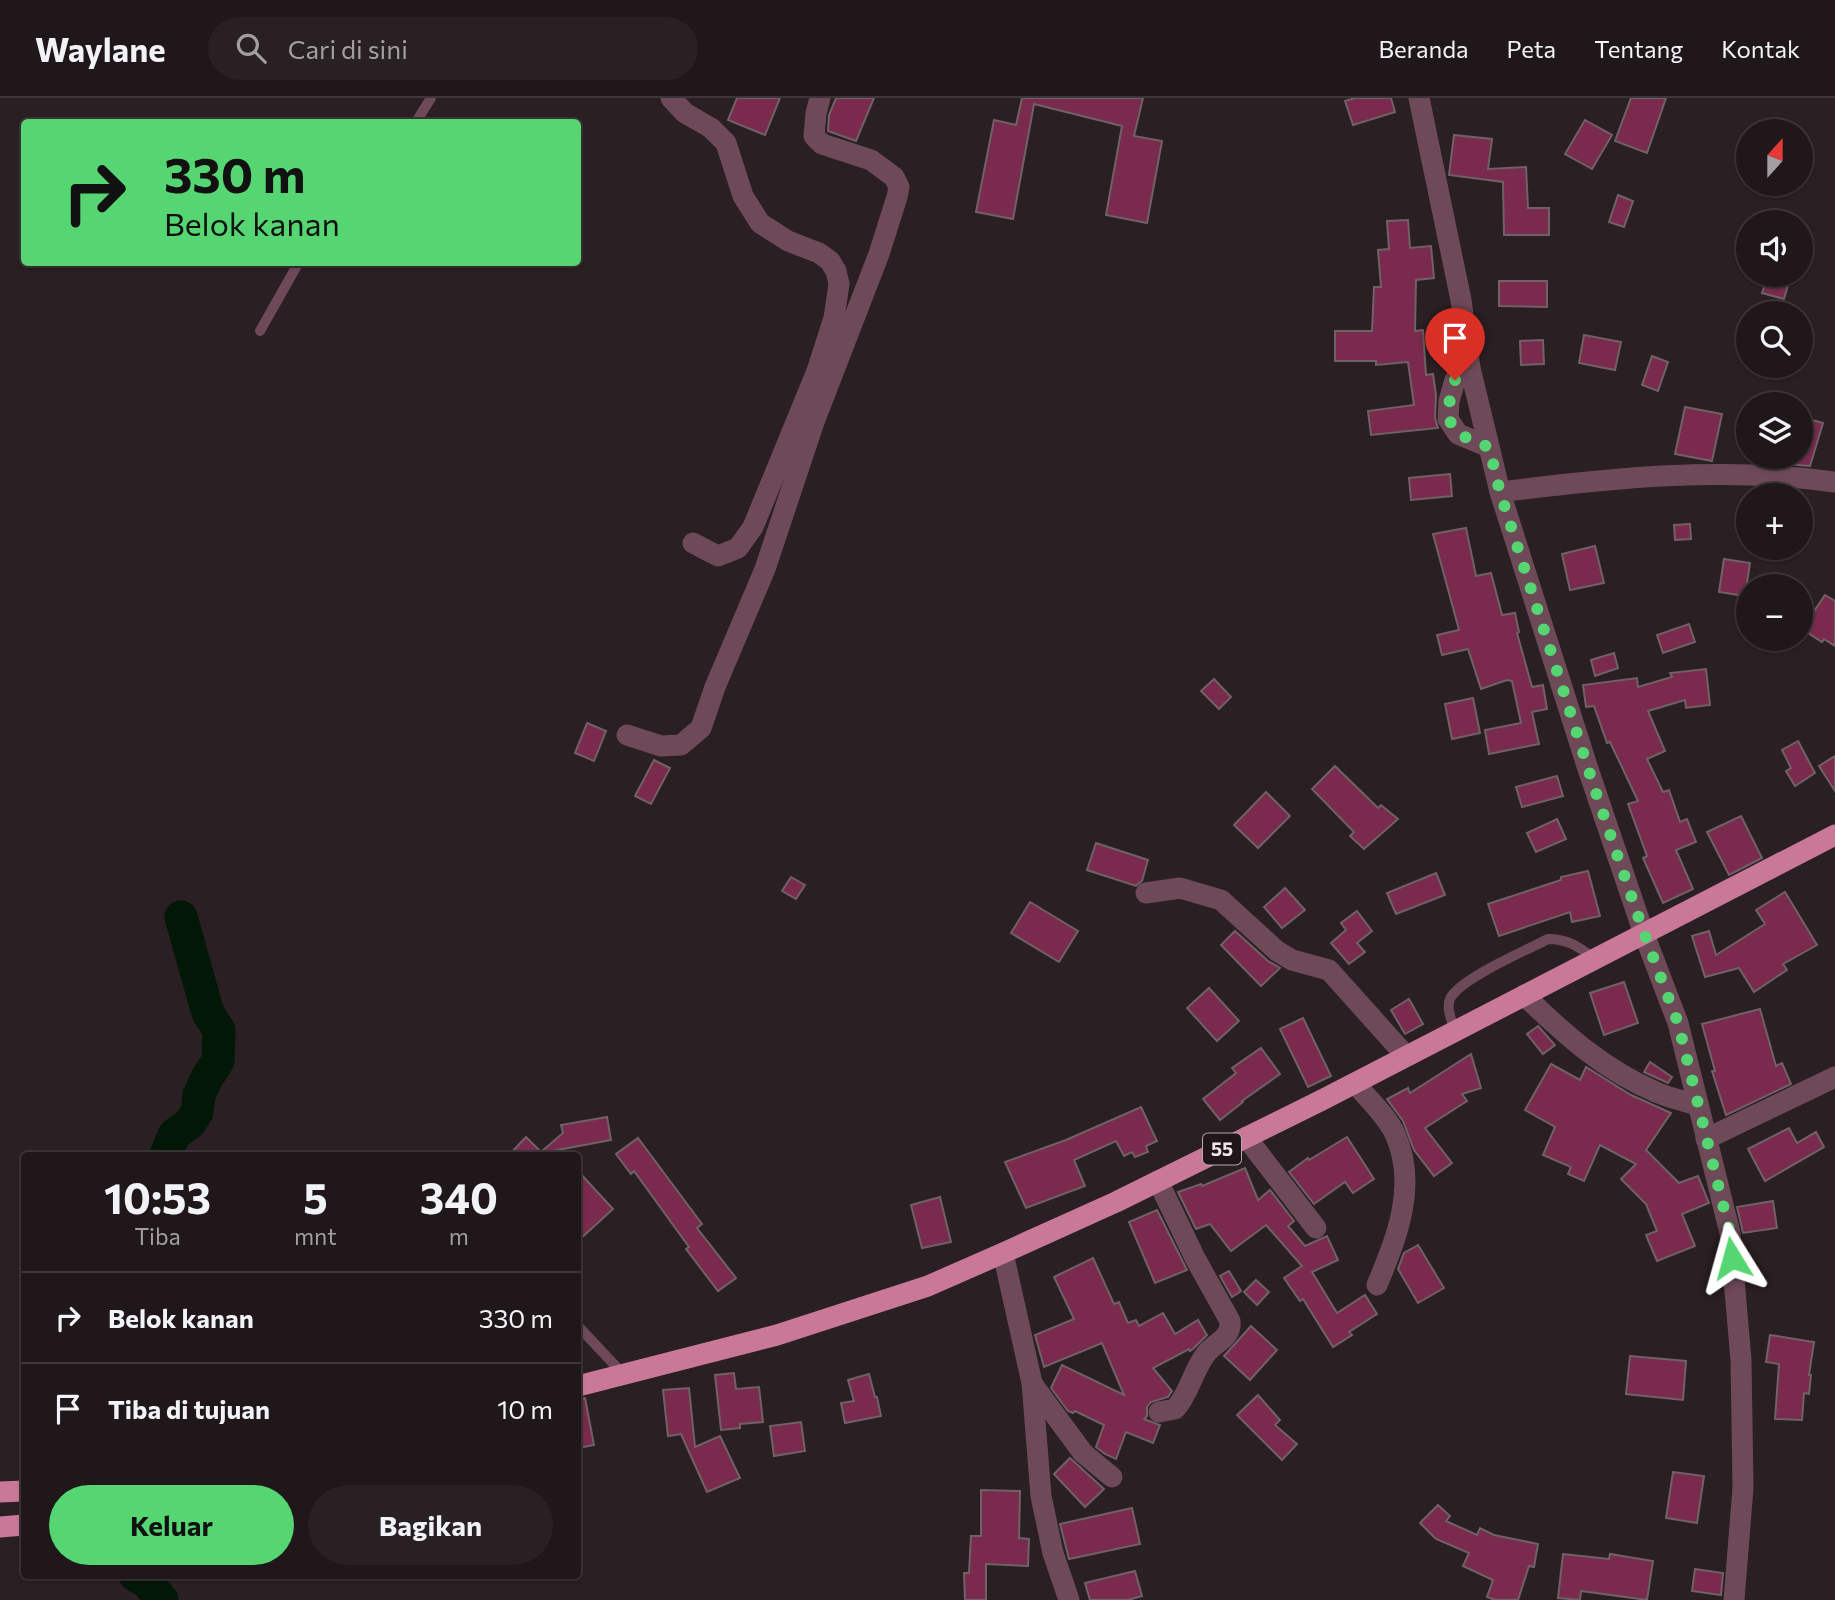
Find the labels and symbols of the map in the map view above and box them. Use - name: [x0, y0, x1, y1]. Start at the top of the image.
- north arrow: [1736, 119, 1813, 196]
- pin: [1425, 308, 1485, 380]
- road number: 55: [1203, 1134, 1241, 1164]
- position arrow: [1695, 1221, 1769, 1295]

